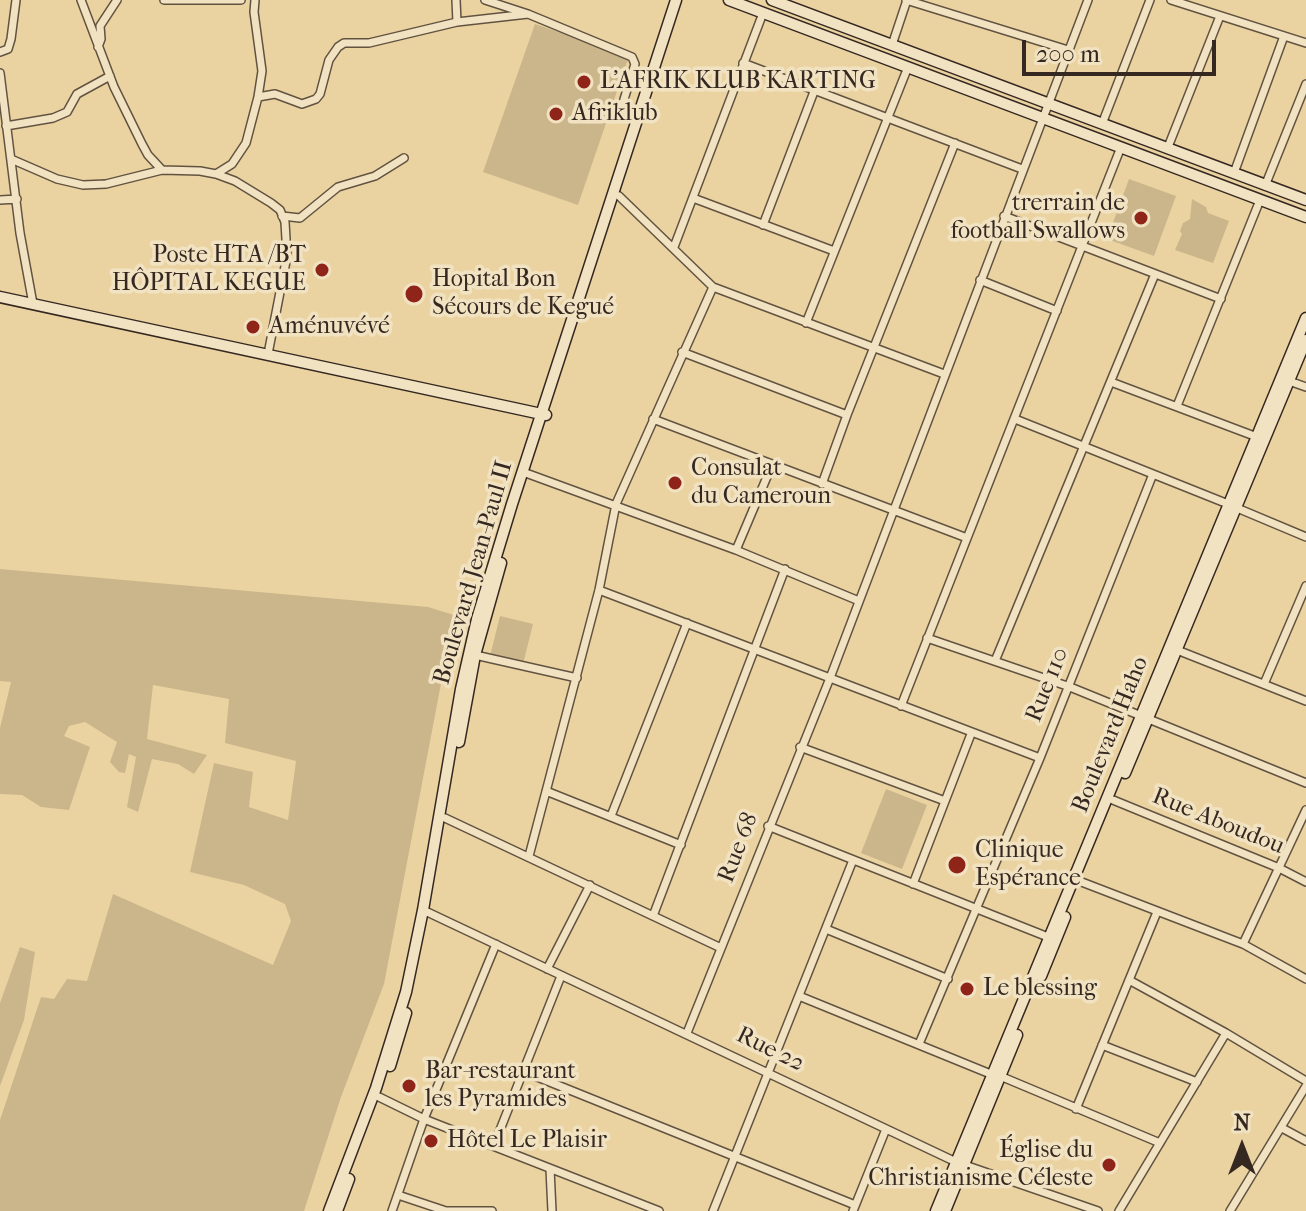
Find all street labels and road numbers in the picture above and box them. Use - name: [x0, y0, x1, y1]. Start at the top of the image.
- street label: Boulevard Jean-Paul II: [428, 458, 520, 688]
- street label: Rue 110: [1020, 644, 1076, 726]
- street label: Boulevard Haho: [1067, 653, 1155, 817]
- street label: Rue Aboudou: [1148, 782, 1288, 862]
- street label: Rue 68: [713, 809, 765, 887]
- street label: Rue 22: [731, 1021, 809, 1079]

